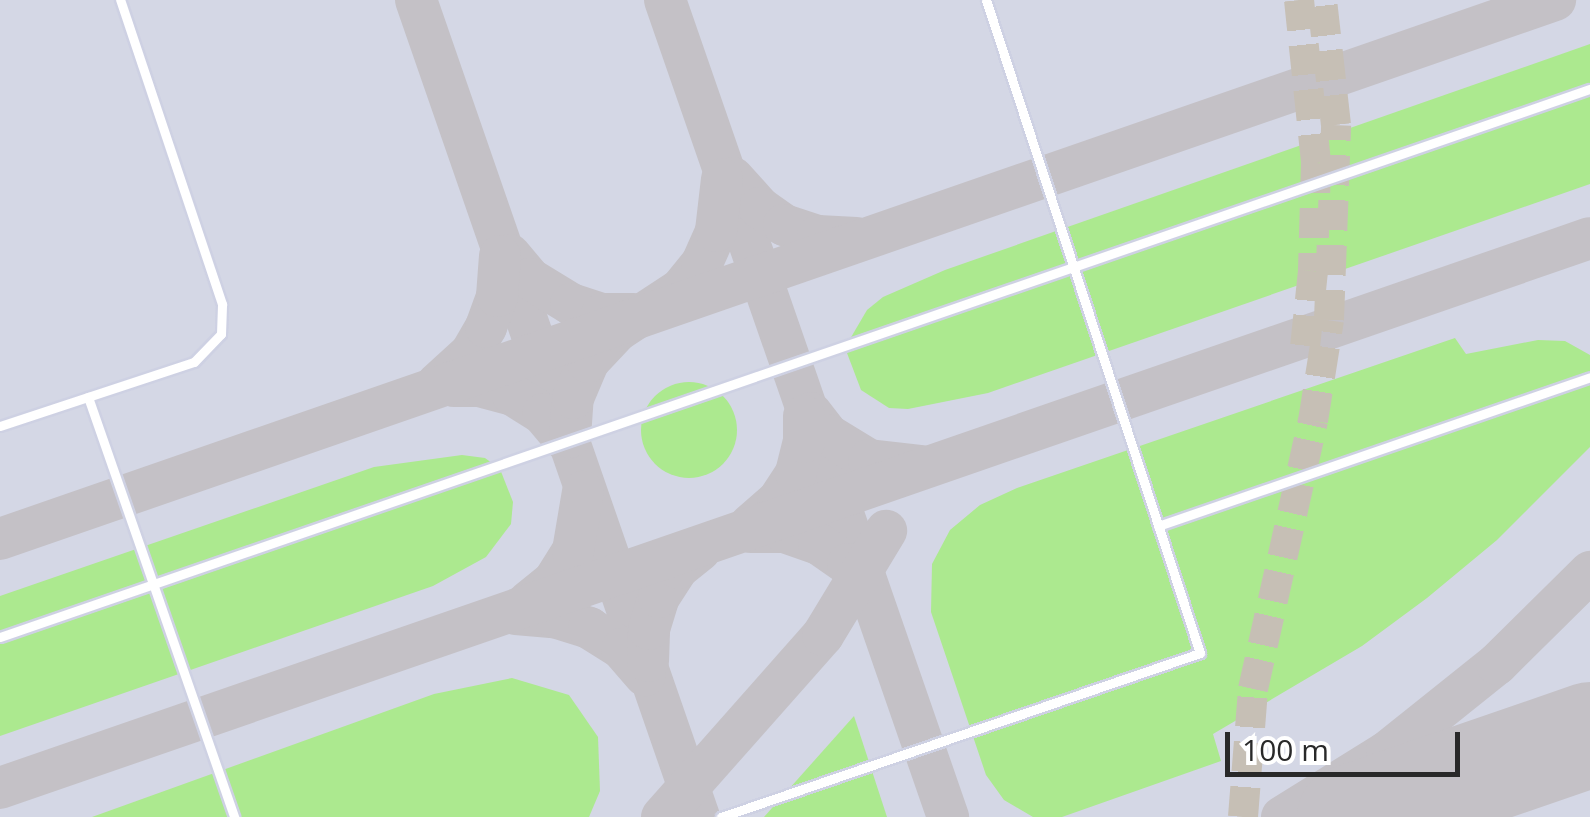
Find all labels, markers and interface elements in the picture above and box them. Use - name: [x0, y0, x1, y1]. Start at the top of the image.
- scale bar: [1230, 712, 1465, 774]
- text: 100 m: [1242, 729, 1329, 770]

